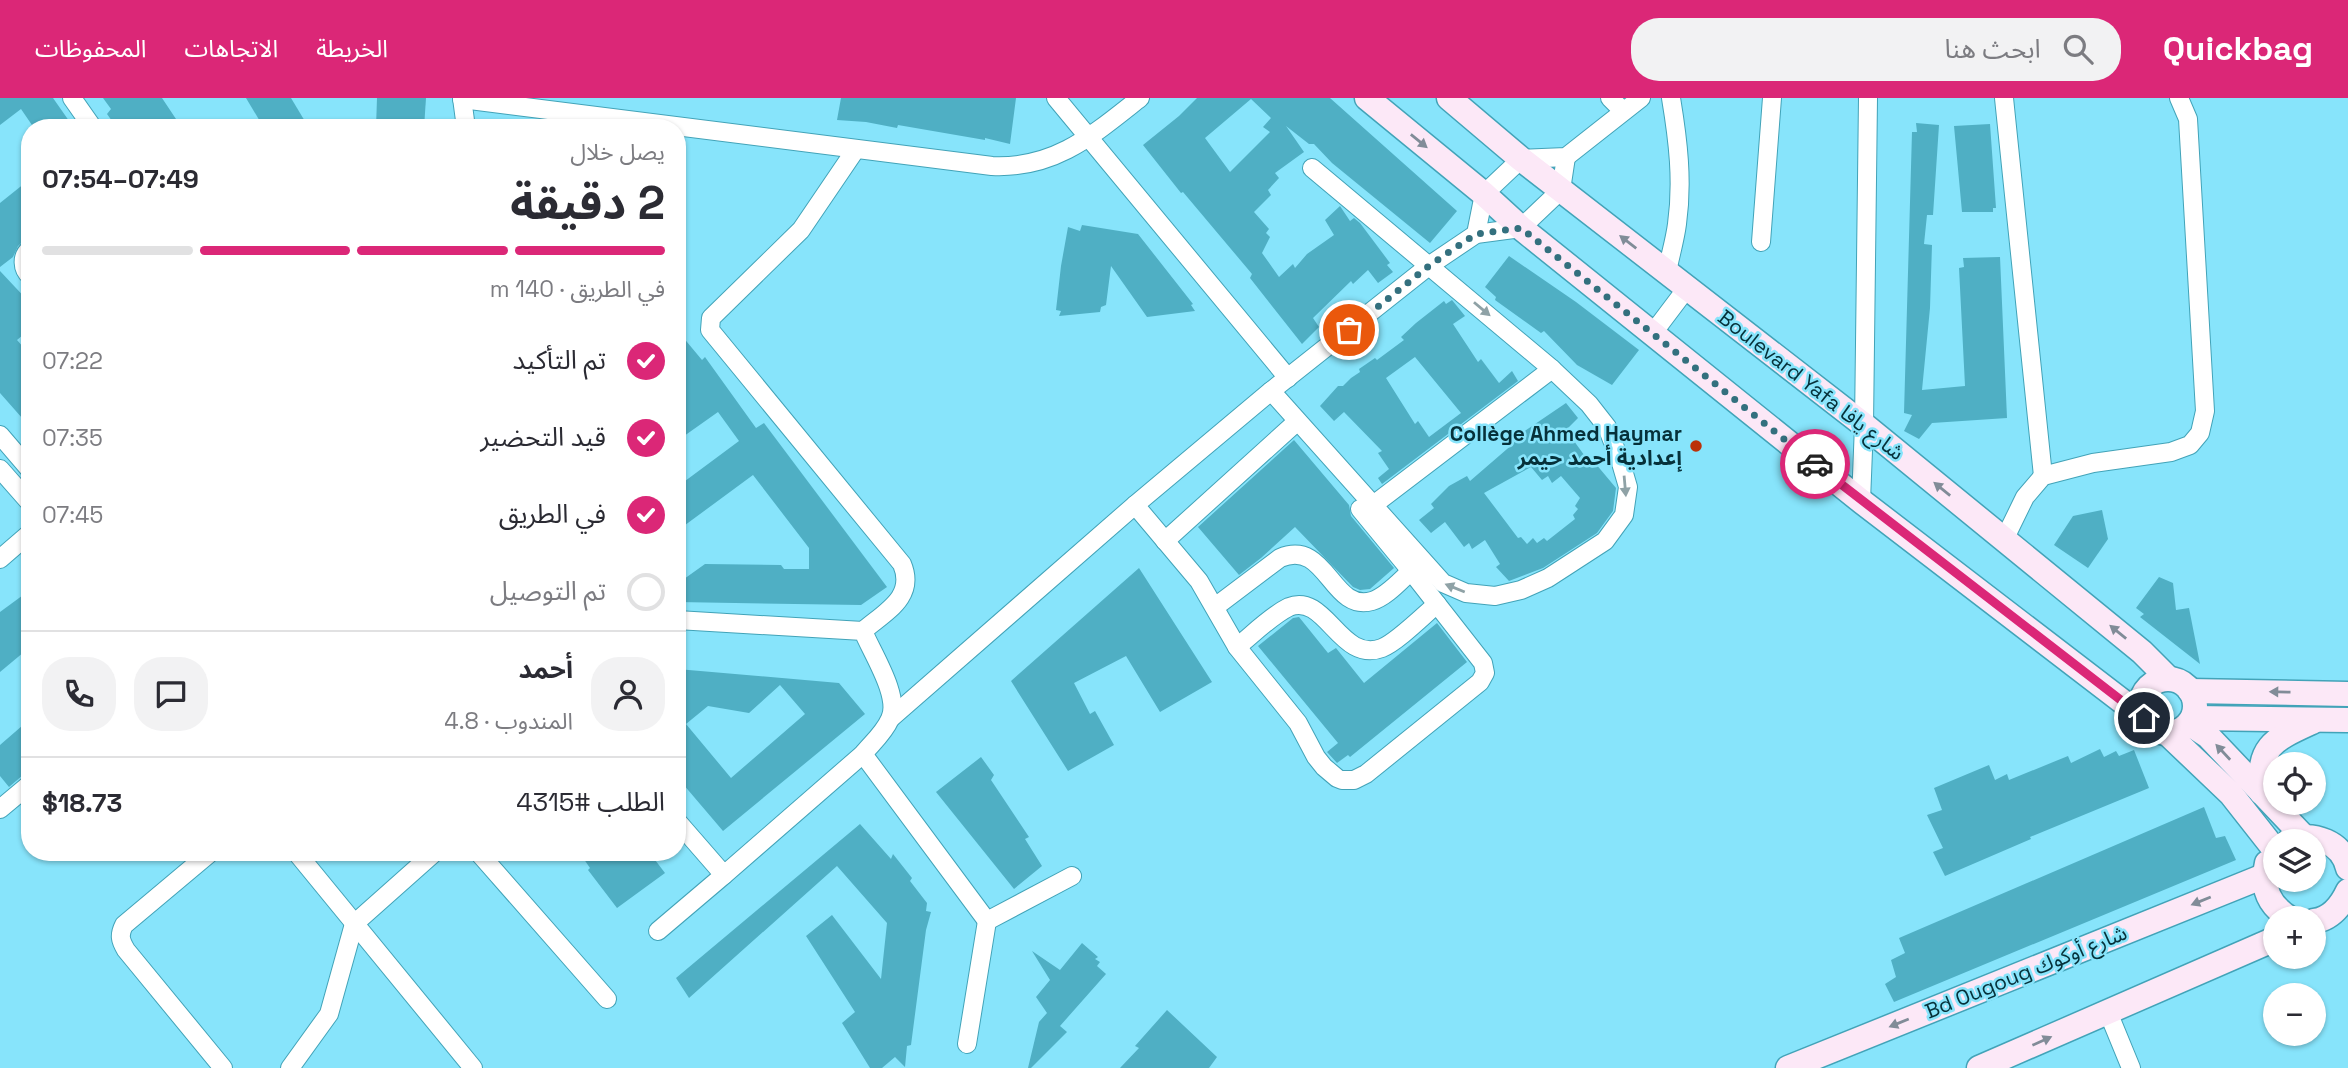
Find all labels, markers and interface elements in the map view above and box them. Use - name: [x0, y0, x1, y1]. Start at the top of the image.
- search box: [1631, 18, 2121, 81]
- text: Quickbag: [2163, 28, 2313, 70]
- icon: search: [2059, 30, 2097, 68]
- text: ابحث هنا: [1945, 32, 2041, 66]
- text: المحفوظات: [35, 33, 146, 64]
- text: الاتجاهات: [184, 33, 278, 64]
- text: الخريطة: [316, 33, 388, 64]
- one-way arrow: [1411, 133, 1428, 148]
- text: يصل خلال: [570, 137, 665, 167]
- text: 07:49–07:54: [42, 162, 199, 196]
- text: 2 دقيقة: [510, 174, 665, 232]
- one-way arrow: [1619, 236, 1637, 250]
- text: في الطريق · 140 m: [490, 274, 665, 304]
- pin: [1319, 300, 1379, 360]
- one-way arrow: [1473, 301, 1490, 316]
- street label: Boulevard Yafa شارع يافا: [1711, 303, 1910, 467]
- icon: bag: [1330, 311, 1368, 349]
- icon: check: [627, 342, 665, 380]
- text: تم التأكيد: [513, 343, 606, 377]
- text: 07:22: [42, 346, 103, 376]
- icon: check: [627, 419, 665, 457]
- text: قيد التحضير: [480, 420, 606, 454]
- place label: Collège Ahmed Haymar إعدادية أحمد حيمر: [1450, 420, 1683, 472]
- text: 07:35: [42, 423, 103, 453]
- courier: [1780, 429, 1850, 499]
- marker: Collège Ahmed Haymar إعدادية أحمد حيمر: [1688, 438, 1704, 454]
- icon: car: [1796, 445, 1834, 483]
- one-way arrow: [1620, 475, 1631, 497]
- one-way arrow: [1933, 481, 1951, 496]
- icon: check: [627, 496, 665, 534]
- text: في الطريق: [499, 497, 606, 531]
- text: 07:45: [42, 500, 103, 530]
- text: تم التوصيل: [490, 574, 606, 608]
- one-way arrow: [1445, 582, 1466, 593]
- one-way arrow: [2109, 625, 2127, 640]
- text: أحمد: [519, 652, 573, 686]
- button: phone: [42, 657, 116, 731]
- button: chat: [134, 657, 208, 731]
- button: person: [591, 657, 665, 731]
- one-way arrow: [2269, 687, 2291, 698]
- pin: [2114, 688, 2174, 748]
- icon: home: [2125, 699, 2163, 737]
- text: المندوب · 4.8: [444, 706, 573, 736]
- one-way arrow: [2216, 744, 2232, 761]
- map controls: [2263, 752, 2326, 1046]
- button: locate: [2263, 752, 2326, 815]
- text: الطلب #4315: [516, 785, 665, 819]
- text: $18.73: [42, 786, 122, 820]
- button: layers: [2263, 829, 2326, 892]
- one-way arrow: [2190, 896, 2211, 907]
- button: +: [2263, 906, 2326, 969]
- street label: Bd Ougoug شارع أوكوك: [1921, 919, 2132, 1026]
- button: −: [2263, 983, 2326, 1046]
- one-way arrow: [1889, 1017, 1909, 1029]
- one-way arrow: [2032, 1035, 2052, 1047]

